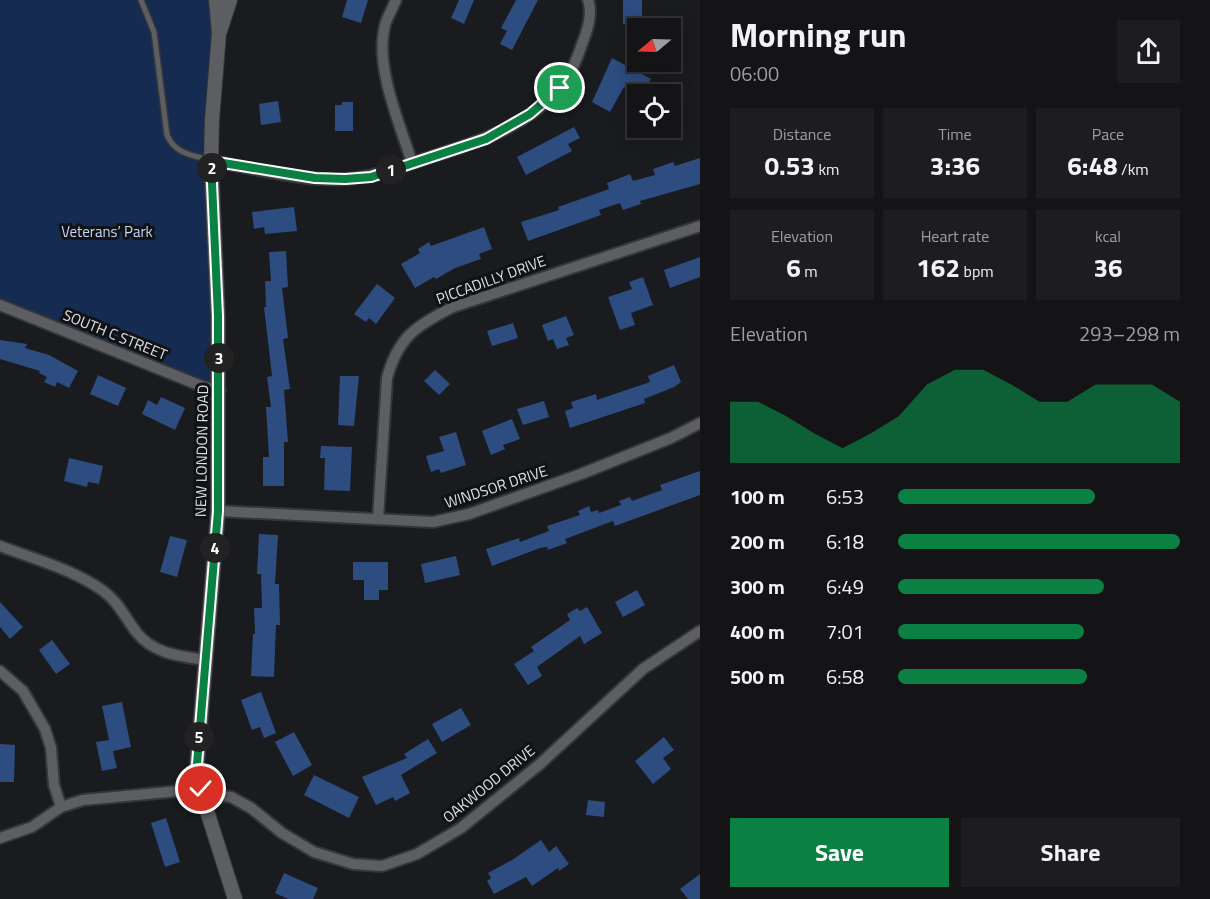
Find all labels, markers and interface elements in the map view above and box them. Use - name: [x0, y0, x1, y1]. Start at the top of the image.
- text: Morning run: [730, 10, 907, 60]
- north arrow: [627, 18, 681, 72]
- map controls: [627, 18, 681, 138]
- button: share: [1117, 20, 1180, 83]
- text: 06:00: [730, 58, 779, 89]
- pin: [534, 62, 585, 113]
- icon: arrive: [543, 71, 576, 104]
- button: locate: [627, 84, 681, 138]
- text: Distance: [773, 122, 831, 146]
- text: Time: [938, 122, 972, 146]
- text: Pace: [1092, 122, 1124, 146]
- text: 0.53: [765, 146, 815, 185]
- text: 3:36: [930, 146, 980, 185]
- text: 6:48: [1067, 146, 1118, 185]
- pin: 2: [197, 153, 227, 183]
- pin: 1: [376, 155, 406, 185]
- text: 2: [208, 156, 216, 180]
- text: km: [815, 157, 839, 181]
- text: /km: [1118, 157, 1149, 181]
- text: 1: [387, 158, 395, 182]
- park label: Veterans’ Park: [61, 220, 153, 243]
- text: Elevation: [771, 224, 833, 248]
- text: Heart rate: [921, 224, 989, 248]
- text: kcal: [1095, 224, 1121, 248]
- text: 6: [786, 248, 801, 287]
- text: 162: [916, 248, 960, 287]
- text: 36: [1093, 248, 1123, 287]
- street label: PICCADILLY DRIVE: [433, 249, 549, 310]
- text: m: [801, 259, 818, 283]
- text: bpm: [960, 259, 994, 283]
- street label: SOUTH C STREET: [60, 303, 171, 366]
- text: Elevation: [730, 318, 808, 349]
- text: 293–298 m: [1079, 318, 1180, 349]
- pin: 3: [204, 343, 234, 373]
- text: 3: [215, 346, 223, 370]
- street label: NEW LONDON ROAD: [189, 385, 214, 517]
- street label: WINDSOR DRIVE: [441, 459, 550, 514]
- text: 100 m: [730, 481, 785, 512]
- text: 6:53: [826, 481, 864, 512]
- text: 200 m: [730, 526, 785, 557]
- text: 6:18: [826, 526, 864, 557]
- pin: 4: [200, 533, 230, 563]
- text: 4: [211, 536, 219, 560]
- text: 300 m: [730, 571, 785, 602]
- text: 6:49: [826, 571, 864, 602]
- text: 400 m: [730, 616, 785, 647]
- text: 7:01: [826, 616, 864, 647]
- text: 500 m: [730, 661, 785, 692]
- text: 6:58: [826, 661, 864, 692]
- pin: 5: [184, 722, 214, 752]
- text: 5: [195, 725, 203, 749]
- street label: OAKWOOD DRIVE: [438, 739, 540, 828]
- pin: [175, 763, 226, 814]
- icon: check: [184, 772, 217, 805]
- button: Save: [730, 818, 949, 887]
- button: Share: [961, 818, 1180, 887]

